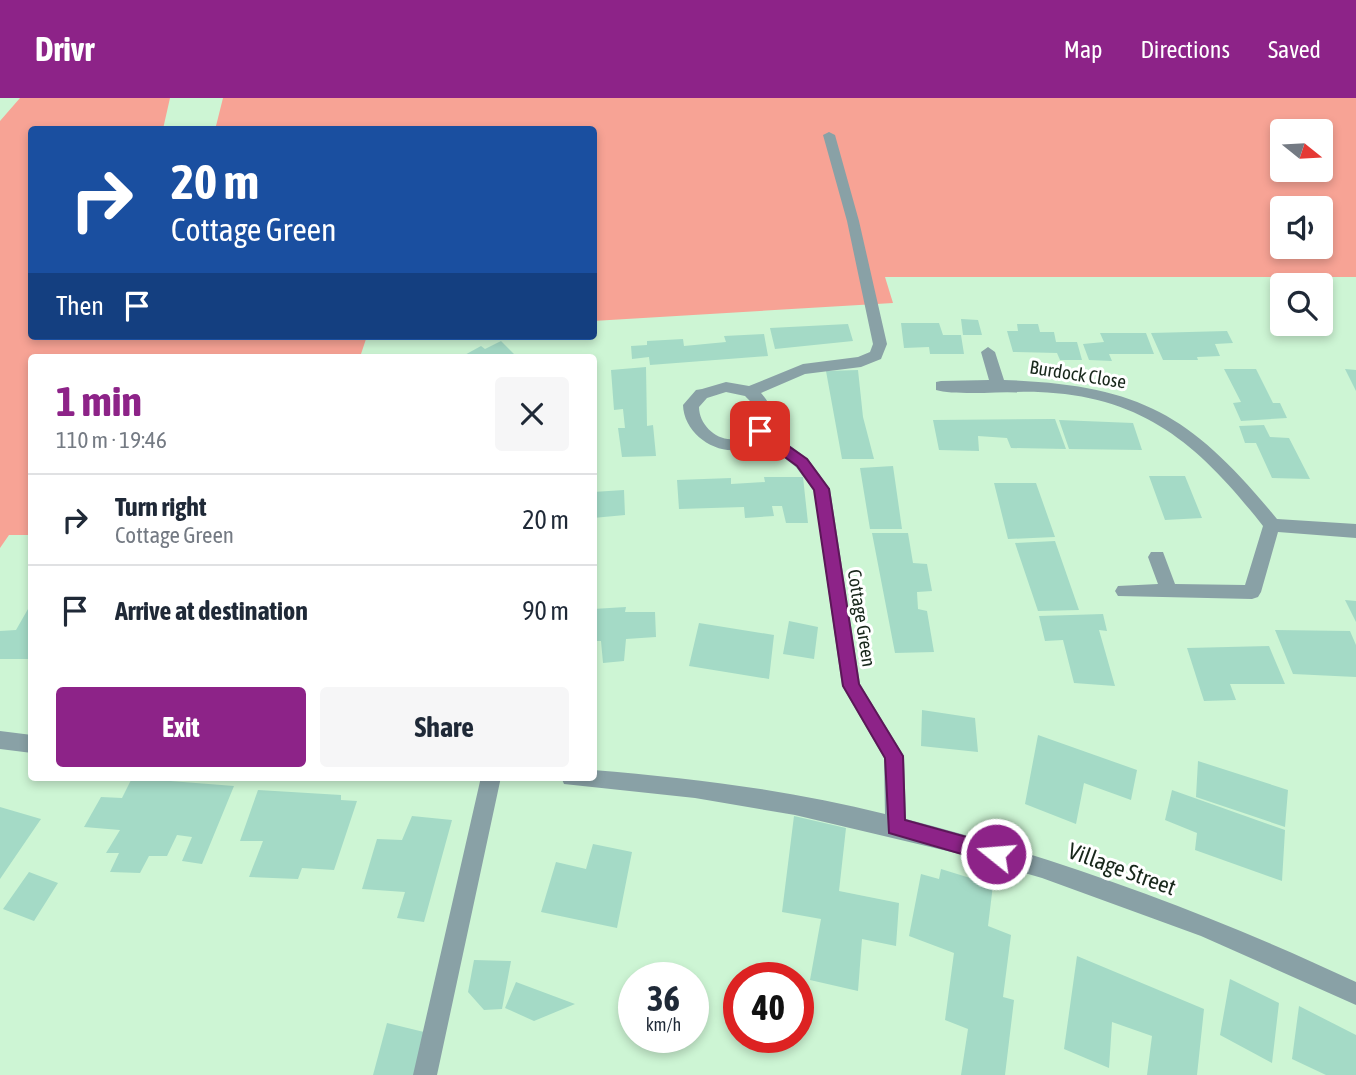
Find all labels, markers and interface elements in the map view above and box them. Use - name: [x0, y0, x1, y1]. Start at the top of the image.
- text: Drivr: [35, 30, 94, 68]
- text: Map: [1064, 36, 1102, 63]
- text: Directions: [1140, 36, 1230, 63]
- text: Saved: [1268, 36, 1321, 63]
- north arrow: [1270, 119, 1334, 182]
- map controls: [1270, 119, 1333, 336]
- text: 20 m: [171, 153, 259, 209]
- icon: right: [56, 154, 147, 245]
- button: sound: [1270, 196, 1333, 259]
- text: Cottage Green: [171, 211, 337, 248]
- button: search: [1270, 273, 1333, 336]
- icon: arrive: [118, 287, 156, 325]
- text: Then: [56, 291, 104, 321]
- street label: Burdock Close: [1028, 356, 1128, 392]
- text: 1 min: [56, 377, 142, 425]
- button: close: [495, 377, 569, 451]
- pin: [730, 401, 790, 461]
- icon: arrive: [741, 412, 779, 450]
- text: 110 m · 19:46: [56, 427, 167, 453]
- text: Turn right: [115, 492, 206, 522]
- icon: right: [56, 501, 94, 539]
- text: 20 m: [522, 505, 569, 535]
- text: Cottage Green: [115, 522, 234, 548]
- street label: Cottage Green: [843, 568, 881, 668]
- icon: arrive: [56, 592, 94, 630]
- text: Arrive at destination: [115, 596, 308, 626]
- text: 90 m: [522, 596, 569, 626]
- button: Exit: [56, 687, 306, 767]
- button: Share: [320, 687, 569, 767]
- position arrow: [959, 817, 1033, 891]
- street label: Village Street: [1064, 837, 1180, 901]
- speed limit sign: 40: [723, 962, 814, 1053]
- text: 36: [647, 978, 680, 1018]
- text: km/h: [646, 1014, 681, 1035]

